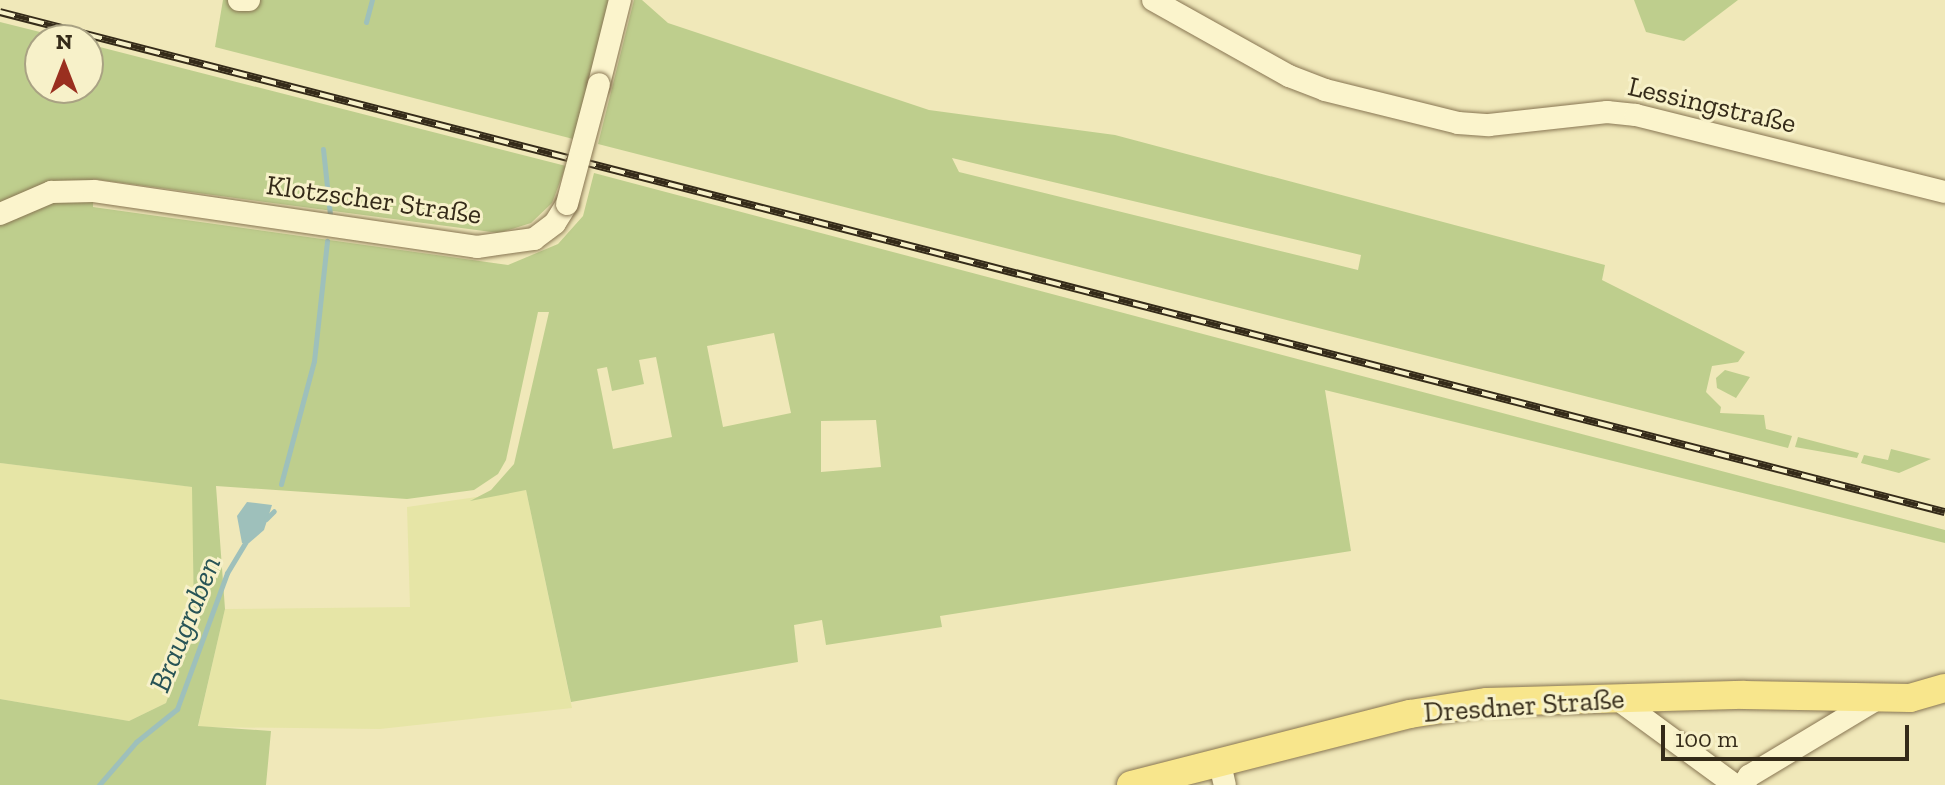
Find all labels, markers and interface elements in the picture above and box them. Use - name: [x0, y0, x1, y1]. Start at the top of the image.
- north arrow: [24, 24, 104, 104]
- text: N: [56, 28, 72, 55]
- street label: Lessingstraße: [1625, 69, 1799, 141]
- street label: Klotzscher Straße: [264, 168, 484, 232]
- water label: Braugraben: [142, 551, 228, 697]
- street label: Dresdner Straße: [1422, 682, 1626, 730]
- scale bar: [1665, 709, 1913, 759]
- text: 100 m: [1675, 724, 1738, 753]

